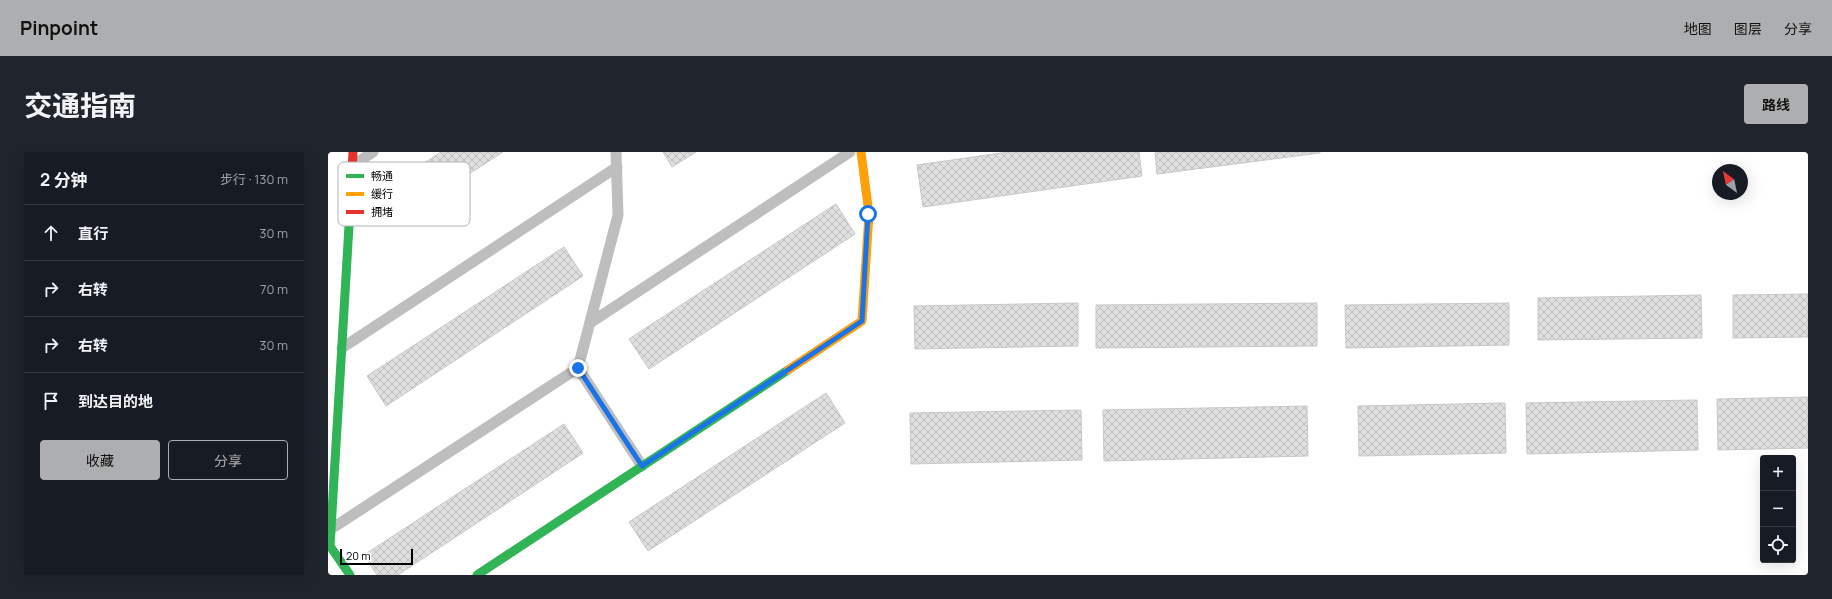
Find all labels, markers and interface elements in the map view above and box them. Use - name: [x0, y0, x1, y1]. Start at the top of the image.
- text: Pinpoint: [20, 15, 98, 41]
- text: 地图: [1684, 19, 1712, 38]
- text: 图层: [1734, 19, 1762, 38]
- text: 分享: [1784, 19, 1812, 38]
- button: 路线: [1744, 84, 1808, 124]
- text: 交通指南: [24, 86, 136, 124]
- legend: [338, 162, 470, 226]
- north arrow: [1712, 164, 1748, 200]
- text: 2 分钟: [40, 168, 88, 191]
- text: 畅通: [371, 168, 393, 183]
- text: 步行 · 130 m: [220, 170, 288, 188]
- text: 缓行: [371, 186, 393, 201]
- text: 拥堵: [371, 204, 393, 219]
- route start: [859, 205, 877, 223]
- icon: ahead: [40, 222, 62, 244]
- text: 直行: [78, 223, 108, 244]
- text: 30 m: [259, 224, 288, 242]
- icon: right: [40, 278, 62, 300]
- text: 右转: [78, 279, 108, 300]
- text: 70 m: [260, 280, 288, 298]
- icon: right: [40, 334, 62, 356]
- text: 右转: [78, 335, 108, 356]
- text: 30 m: [259, 336, 288, 354]
- route end: [569, 359, 587, 377]
- icon: arrive: [40, 390, 62, 412]
- text: 到达目的地: [78, 391, 153, 412]
- button: 收藏: [40, 440, 160, 480]
- button: 分享: [168, 440, 288, 480]
- map controls: [1760, 455, 1796, 563]
- button: +: [1760, 455, 1796, 491]
- button: −: [1760, 491, 1796, 527]
- button: locate: [1760, 527, 1796, 563]
- scale bar: [340, 547, 413, 566]
- text: 20 m: [346, 548, 371, 563]

